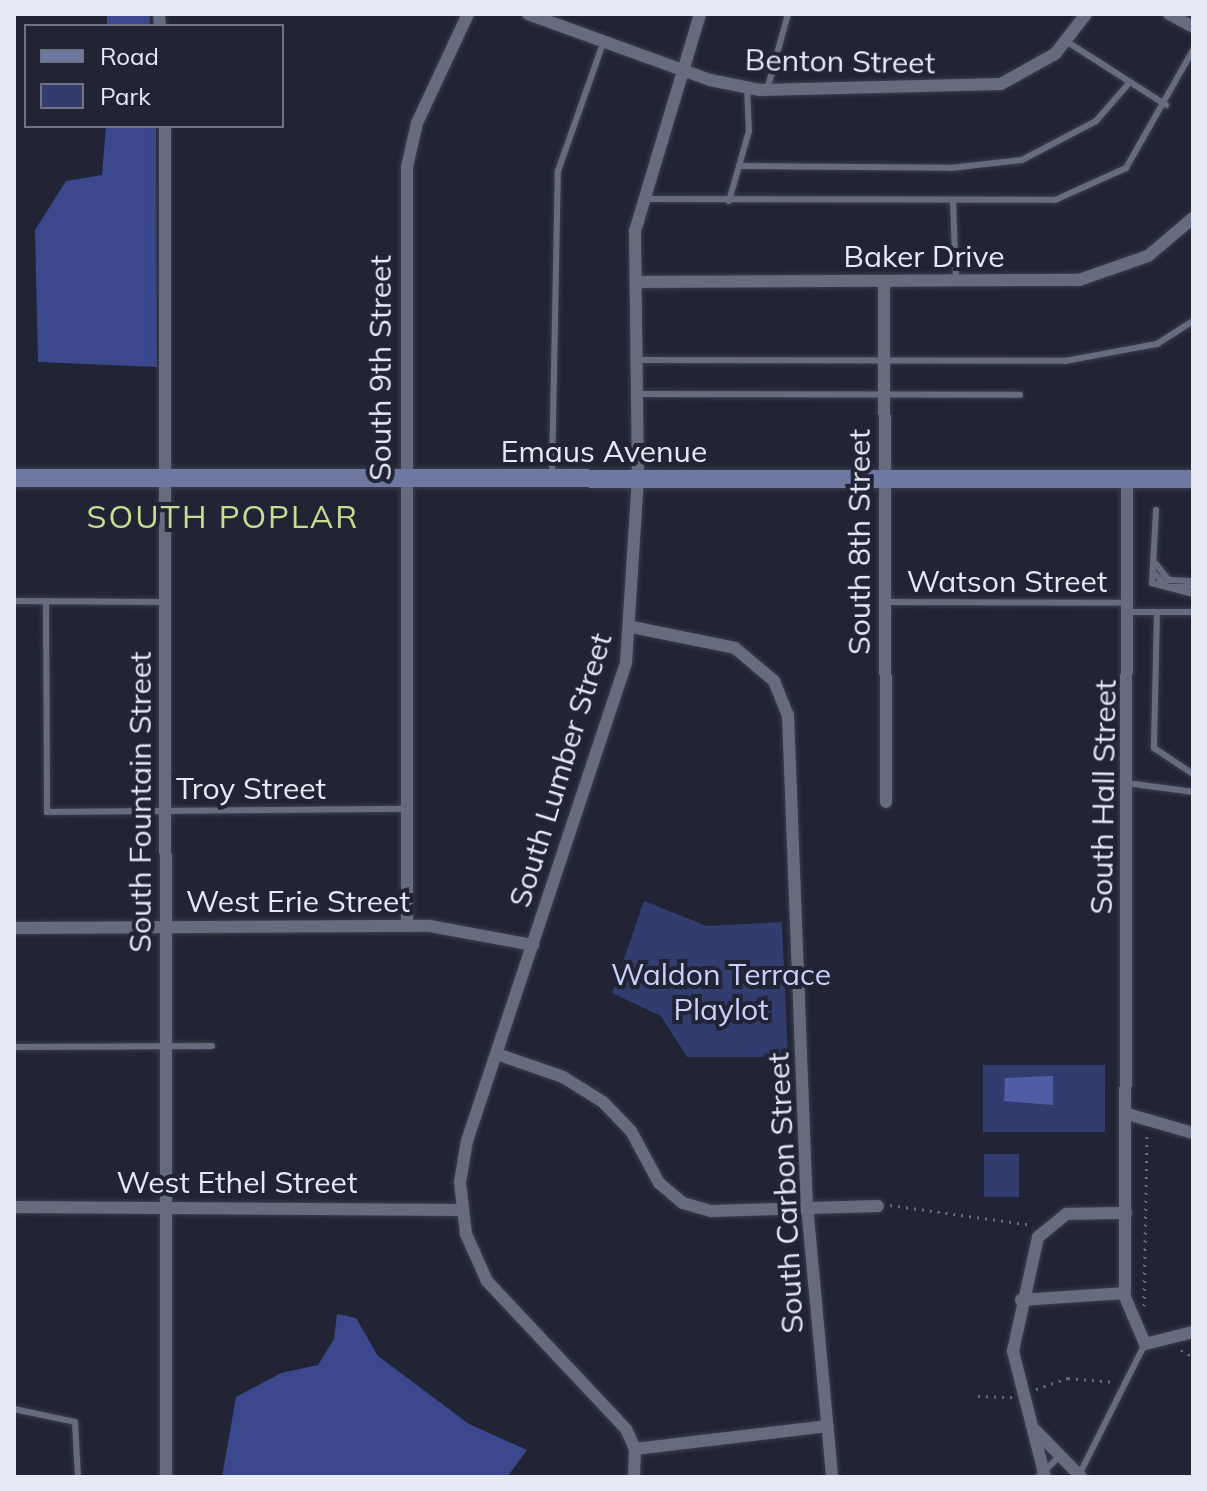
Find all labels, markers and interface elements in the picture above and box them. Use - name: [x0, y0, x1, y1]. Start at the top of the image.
- legend: [24, 24, 284, 128]
- text: Road: [100, 41, 159, 71]
- street label: Benton Street: [745, 41, 935, 81]
- text: Park: [100, 81, 151, 111]
- street label: Baker Drive: [844, 238, 1004, 274]
- street label: South 9th Street: [362, 255, 398, 481]
- street label: South 8th Street: [841, 429, 877, 655]
- street label: Emaus Avenue: [501, 433, 707, 469]
- district label: SOUTH POPLAR: [87, 497, 359, 535]
- street label: Watson Street: [907, 563, 1107, 599]
- street label: South Lumber Street: [501, 629, 619, 911]
- street label: South Fountain Street: [122, 651, 158, 953]
- street label: South Hall Street: [1083, 679, 1123, 915]
- street label: Troy Street: [176, 770, 326, 806]
- street label: West Erie Street: [186, 883, 410, 919]
- park label: Waldon Terrace Playlot: [611, 956, 831, 1026]
- street label: South Carbon Street: [760, 1052, 810, 1334]
- street label: West Ethel Street: [117, 1164, 357, 1200]

